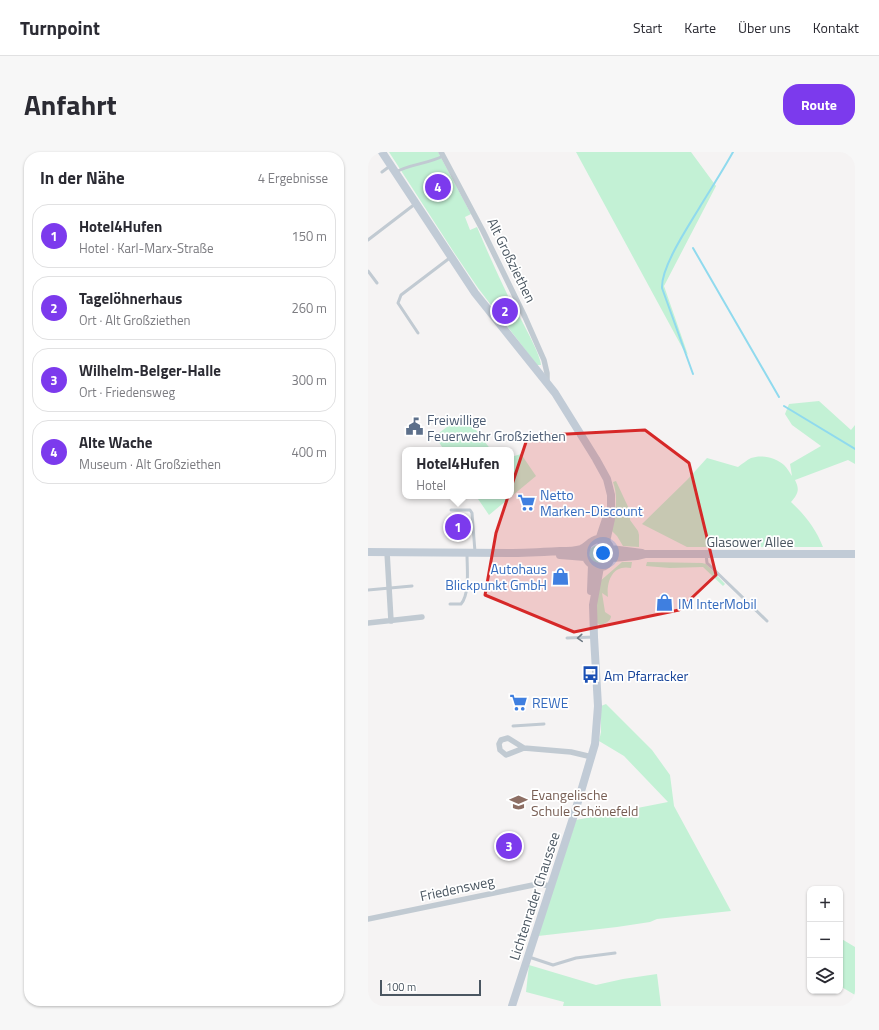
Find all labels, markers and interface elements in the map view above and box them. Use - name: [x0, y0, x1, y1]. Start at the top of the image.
- text: Turnpoint: [20, 13, 100, 42]
- text: Start: [633, 17, 662, 38]
- text: Karte: [684, 17, 716, 38]
- text: Über uns: [738, 17, 791, 38]
- text: Kontakt: [813, 17, 859, 38]
- text: Anfahrt: [24, 83, 117, 126]
- button: Route: [783, 84, 855, 125]
- text: In der Nähe: [40, 165, 125, 191]
- text: 4 Ergebnisse: [258, 168, 328, 188]
- pin: 4: [425, 172, 451, 202]
- street label: Alt Großziethen: [482, 214, 542, 306]
- text: Hotel4Hufen: [79, 215, 162, 238]
- text: 1: [50, 226, 58, 246]
- text: 150 m: [291, 226, 327, 246]
- text: Hotel · Karl-Marx-Straße: [79, 238, 214, 258]
- text: Tagelöhnerhaus: [79, 287, 182, 310]
- pin: 2: [492, 296, 518, 326]
- text: 2: [50, 298, 58, 318]
- text: 260 m: [291, 298, 327, 318]
- text: Ort · Alt Großziethen: [79, 310, 190, 330]
- text: Wilhelm-Belger-Halle: [79, 359, 221, 382]
- text: 3: [50, 370, 58, 390]
- text: 300 m: [291, 370, 327, 390]
- text: Ort · Friedensweg: [79, 382, 175, 402]
- place label: Freiwillige Feuerwehr Großziethen: [427, 409, 566, 446]
- public building icon: Freiwillige Feuerwehr Großziethen: [404, 417, 424, 437]
- text: Alte Wache: [79, 431, 153, 454]
- text: 4: [50, 442, 58, 462]
- text: 400 m: [291, 442, 327, 462]
- popup: [402, 447, 514, 499]
- text: Hotel4Hufen: [416, 452, 500, 475]
- text: Museum · Alt Großziethen: [79, 454, 221, 474]
- text: Hotel: [416, 475, 446, 495]
- place label: Netto Marken-Discount: [540, 484, 643, 521]
- supermarket icon: Netto Marken-Discount: [517, 492, 537, 512]
- pin: 1: [445, 512, 471, 542]
- street label: Glasower Allee: [706, 531, 794, 552]
- your location: [593, 543, 613, 563]
- place label: Autohaus Blickpunkt GmbH: [445, 558, 547, 595]
- shop icon: Autohaus Blickpunkt GmbH: [550, 566, 570, 586]
- shop icon: IM InterMobil: [655, 593, 675, 613]
- place label: IM InterMobil: [678, 593, 757, 614]
- one-way arrow: [577, 633, 583, 642]
- bus stop icon: Am Pfarracker: [581, 665, 601, 685]
- place label: Am Pfarracker: [604, 665, 688, 686]
- supermarket icon: REWE: [509, 692, 529, 712]
- place label: REWE: [532, 692, 569, 713]
- place label: Evangelische Schule Schönefeld: [531, 784, 638, 821]
- school or university icon: Evangelische Schule Schönefeld: [508, 792, 528, 812]
- street label: Lichtenrader Chaussee: [503, 829, 565, 963]
- pin: 3: [496, 831, 522, 861]
- street label: Friedensweg: [418, 870, 496, 906]
- map controls: [807, 886, 843, 994]
- button: +: [807, 886, 843, 922]
- button: −: [807, 922, 843, 958]
- button: layers: [807, 958, 843, 994]
- scale bar: [380, 978, 481, 997]
- text: 100 m: [386, 979, 416, 995]

